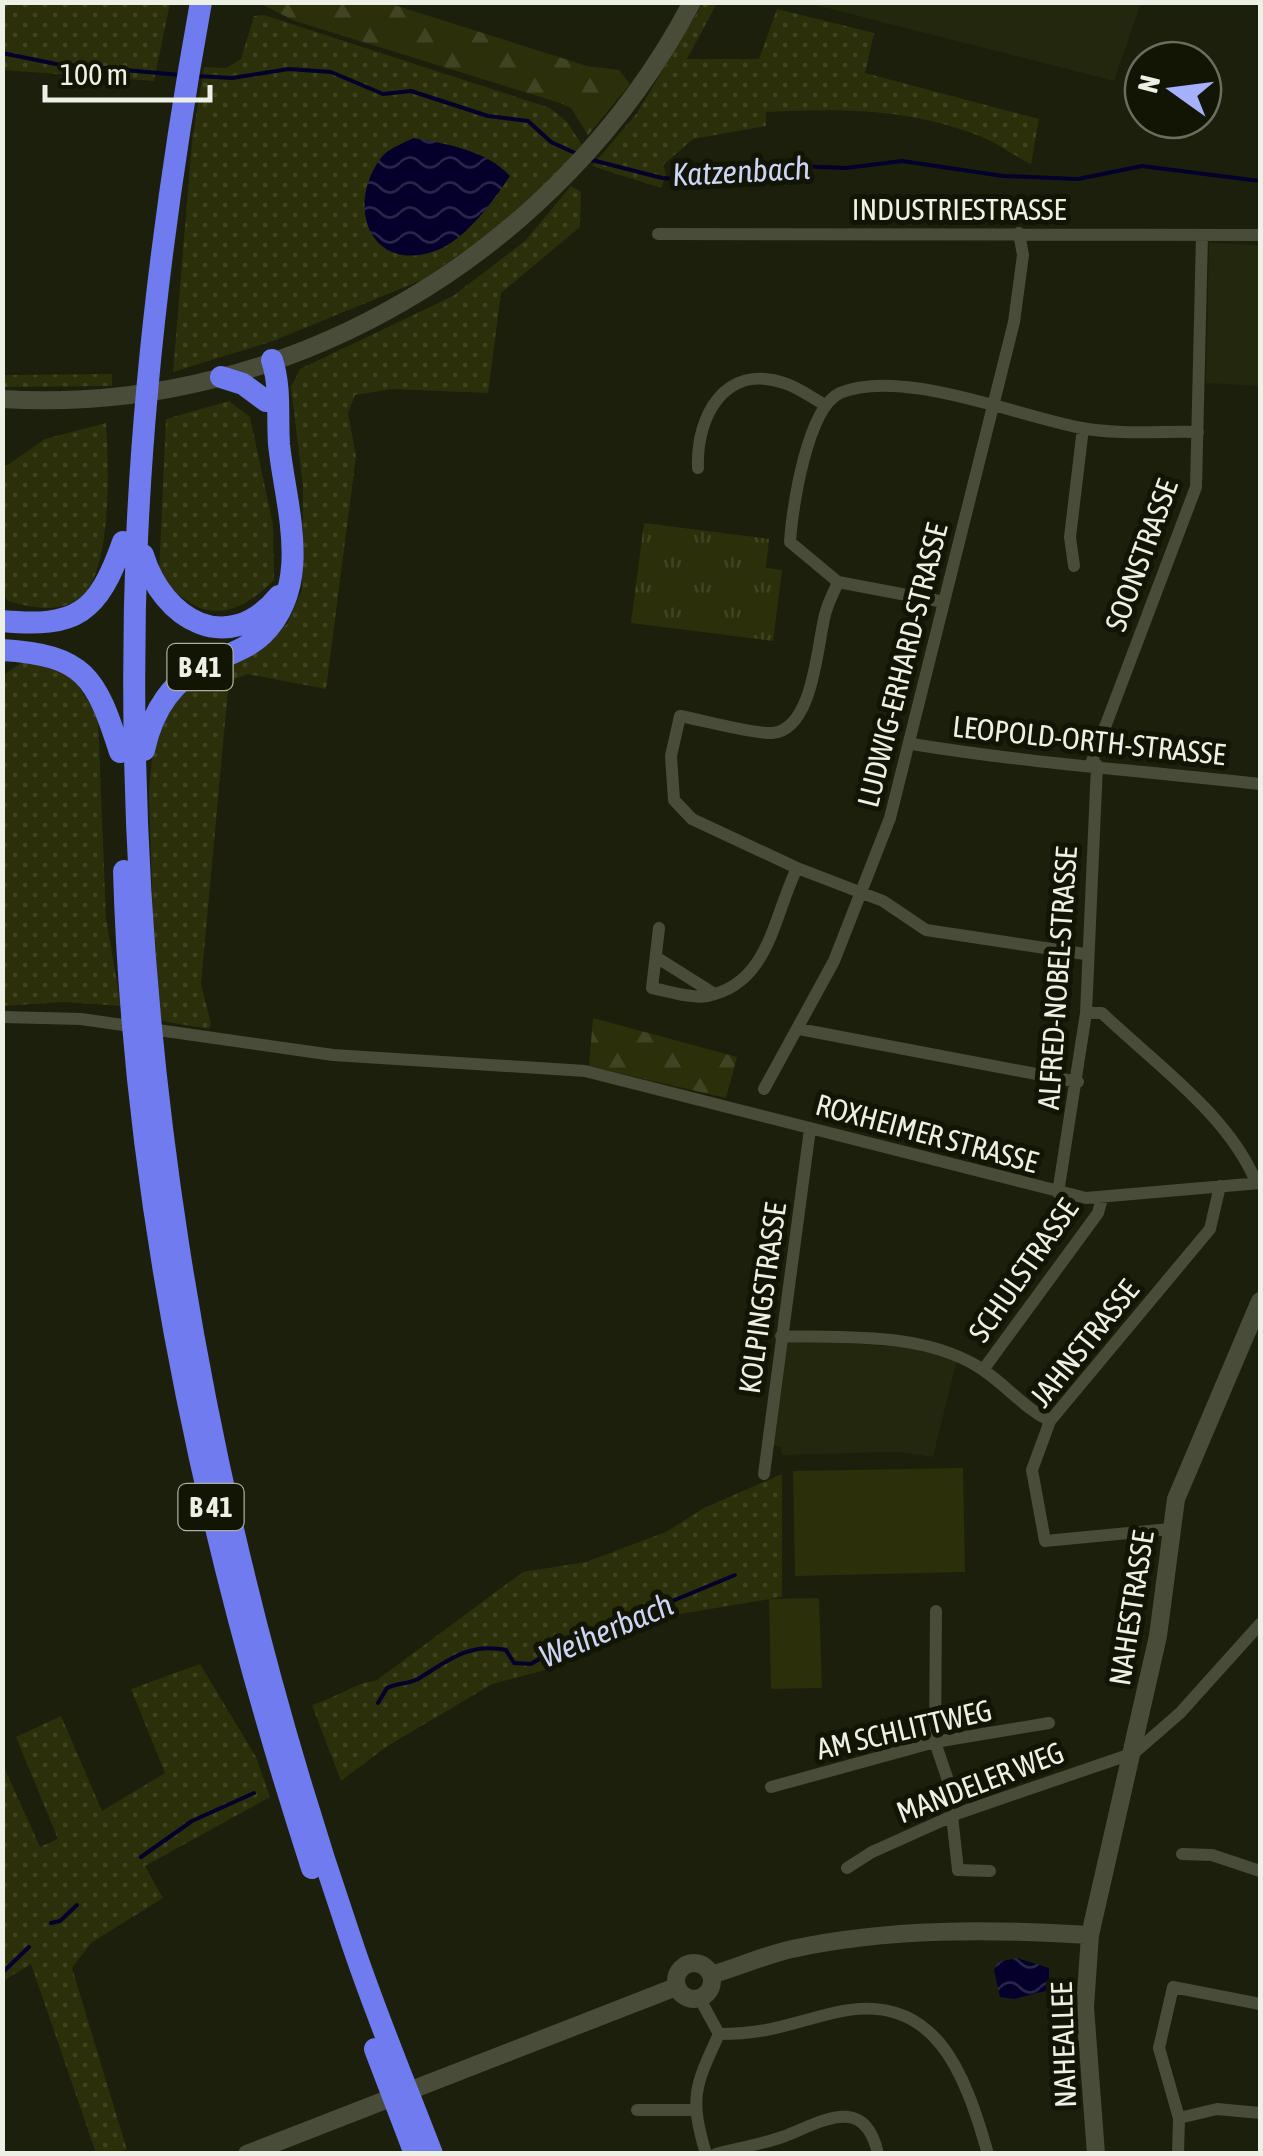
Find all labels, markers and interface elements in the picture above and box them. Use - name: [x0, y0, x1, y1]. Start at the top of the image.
- scale bar: [45, 40, 210, 102]
- north arrow: [1123, 40, 1223, 140]
- text: 100 m: [60, 57, 128, 91]
- text: N: [1131, 72, 1166, 96]
- water label: Katzenbach: [671, 149, 811, 193]
- street label: INDUSTRIESTRASSE: [852, 192, 1066, 226]
- street label: SOONSTRASSE: [1098, 474, 1184, 635]
- street label: LUDWIG-ERHARD-STRASSE: [850, 519, 954, 810]
- road number: B 41: [168, 644, 232, 690]
- street label: LEOPOLD-ORTH-STRASSE: [951, 709, 1227, 771]
- street label: ALFRED-NOBEL-STRASSE: [1031, 845, 1083, 1111]
- street label: ROXHEIMER STRASSE: [812, 1087, 1042, 1179]
- street label: SCHULSTRASSE: [961, 1192, 1085, 1348]
- street label: KOLPINGSTRASSE: [732, 1200, 792, 1396]
- street label: JAHNSTRASSE: [1023, 1273, 1145, 1413]
- road number: B 41: [178, 1484, 244, 1530]
- street label: NAHESTRASSE: [1102, 1528, 1160, 1688]
- water label: Weiherbach: [534, 1585, 678, 1675]
- street label: AM SCHLITTWEG: [813, 1692, 995, 1766]
- street label: MANDELER WEG: [892, 1735, 1068, 1829]
- street label: NAHEALLEE: [1044, 1981, 1082, 2109]

